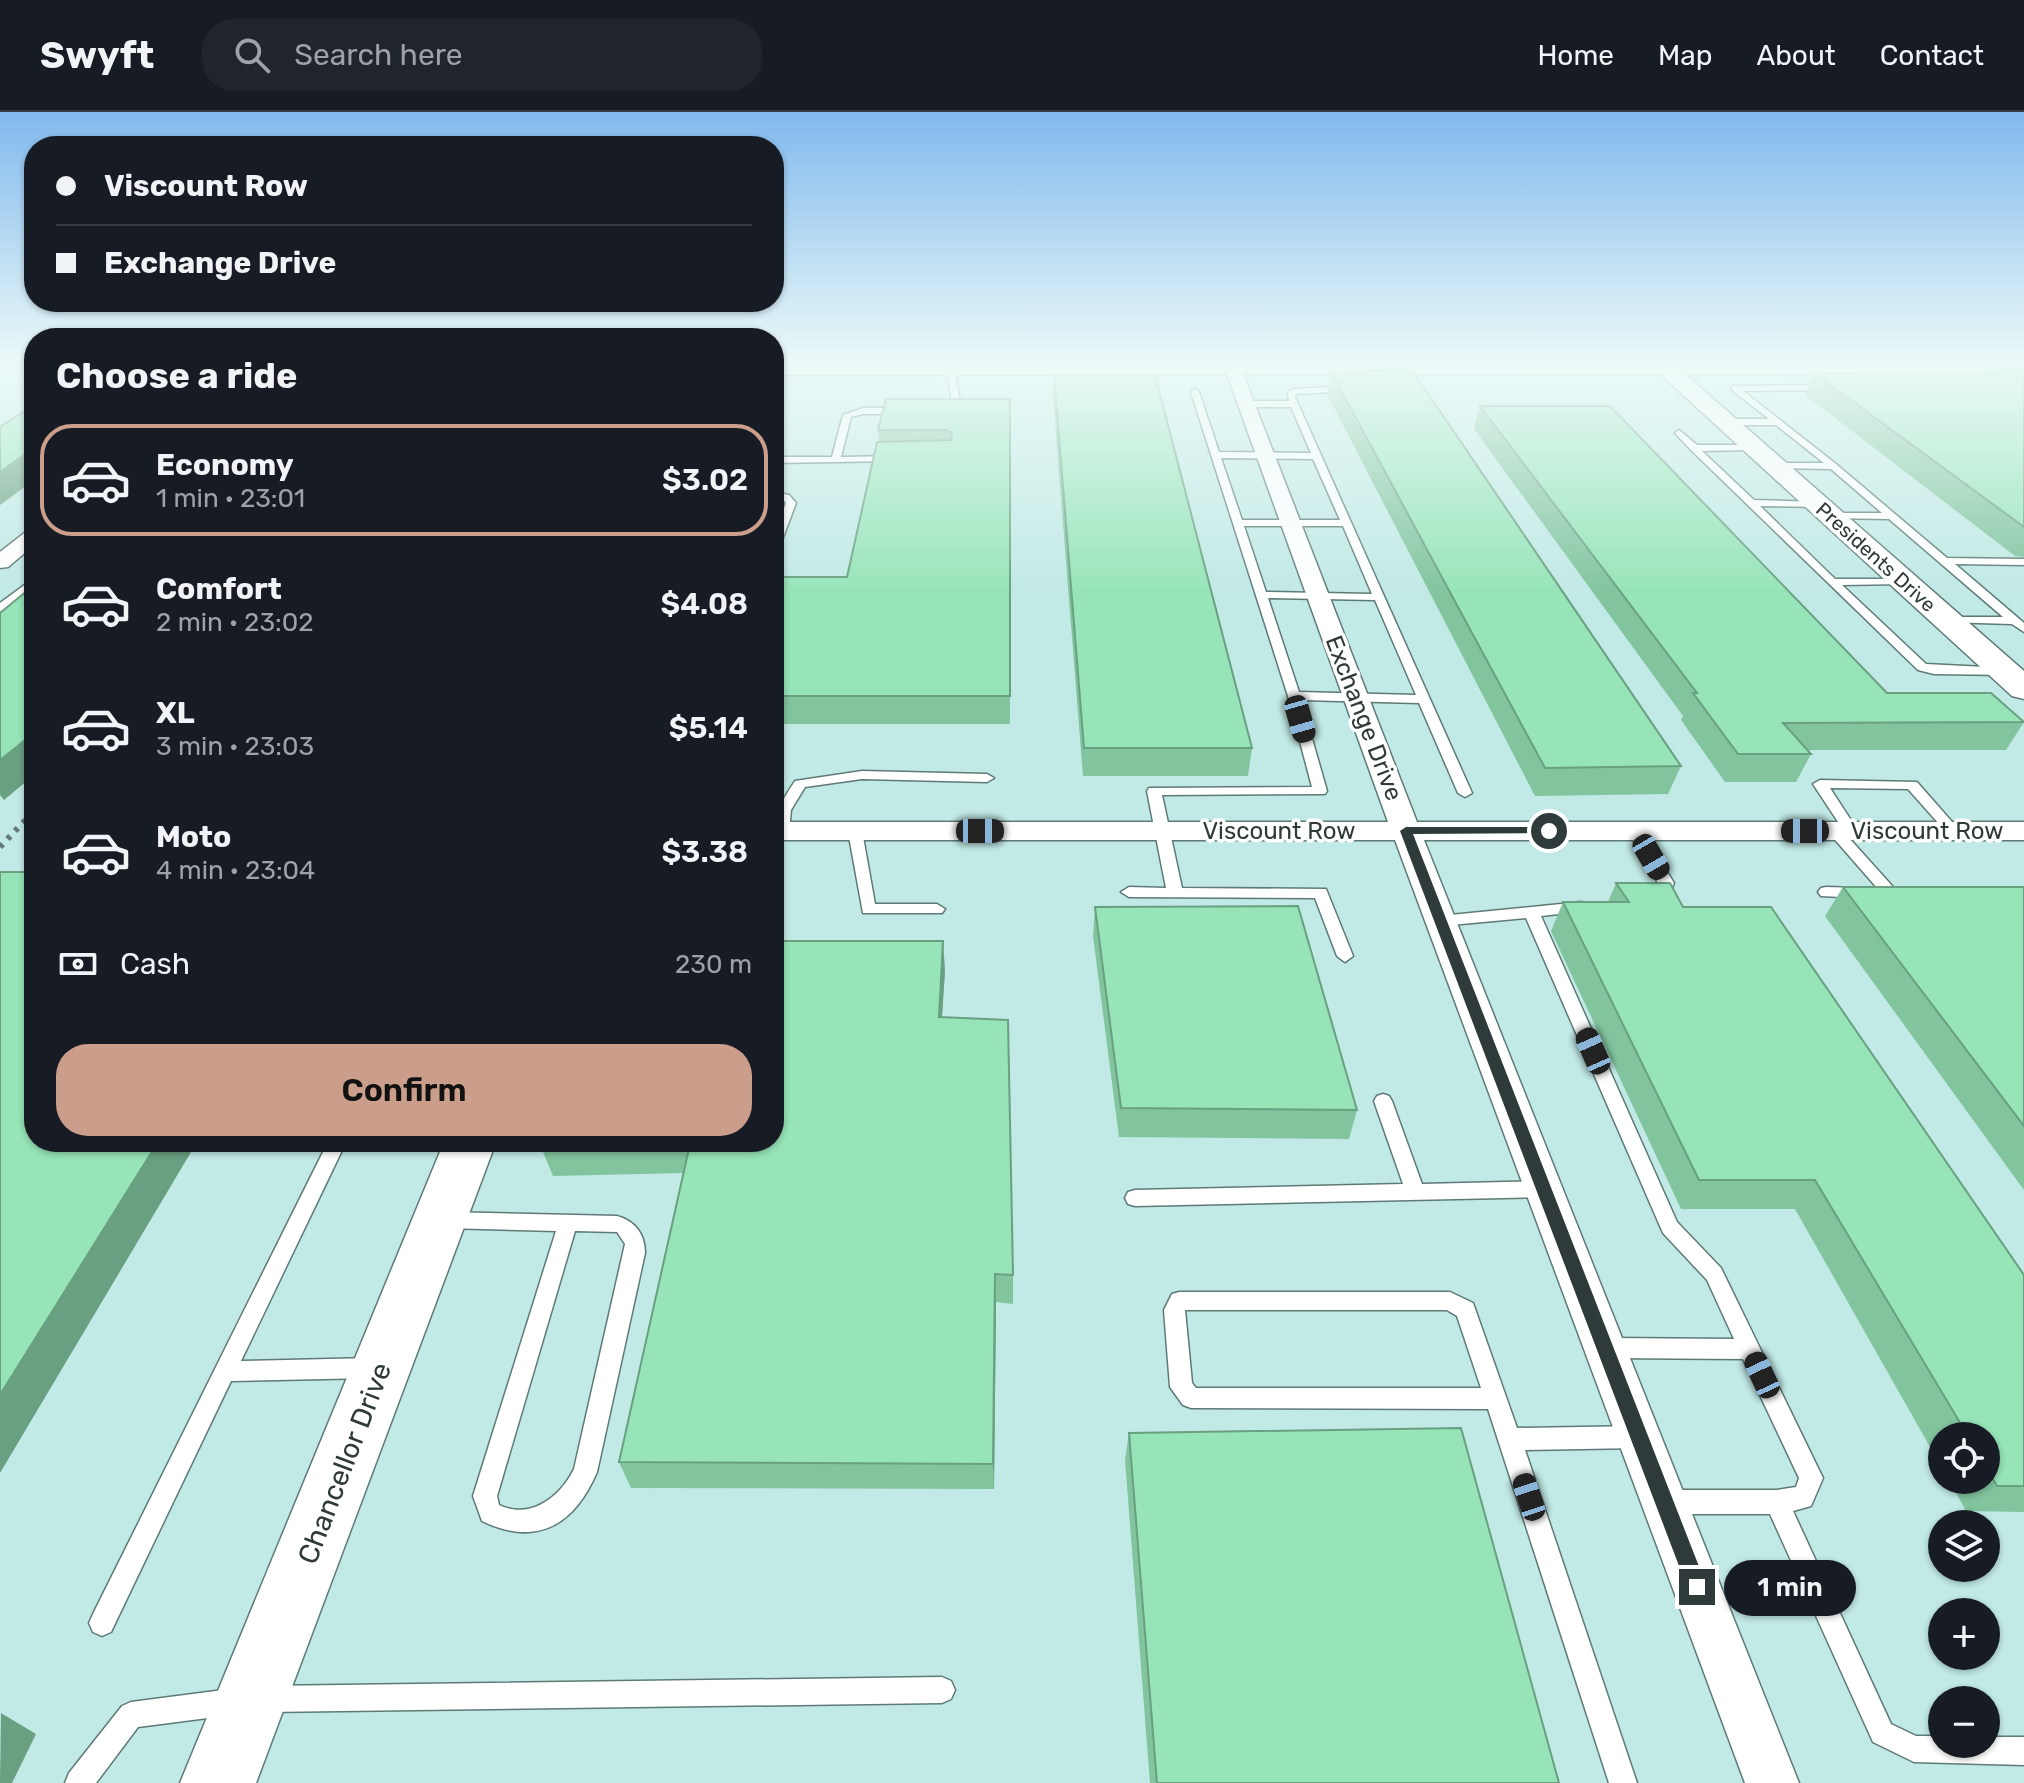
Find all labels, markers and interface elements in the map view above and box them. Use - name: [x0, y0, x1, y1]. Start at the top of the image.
- search box: [202, 19, 762, 91]
- text: Swyft: [40, 32, 154, 78]
- icon: search: [230, 33, 274, 77]
- text: Search here: [294, 37, 463, 73]
- text: Home: [1537, 39, 1614, 72]
- text: Map: [1658, 39, 1712, 72]
- text: About: [1756, 39, 1836, 72]
- text: Contact: [1880, 39, 1984, 72]
- text: Viscount Row: [104, 168, 308, 204]
- text: Exchange Drive: [104, 245, 336, 281]
- text: Choose a ride: [56, 354, 297, 397]
- icon: car: [60, 444, 132, 516]
- text: Economy: [156, 447, 294, 483]
- text: $3.02: [662, 462, 748, 498]
- text: 1 min · 23:01: [156, 483, 305, 514]
- street label: Presidents Drive: [1811, 497, 1941, 617]
- icon: car: [60, 568, 132, 640]
- text: Comfort: [156, 571, 282, 607]
- text: $4.08: [661, 586, 748, 622]
- text: 2 min · 23:02: [156, 607, 313, 638]
- street label: Exchange Drive: [1320, 632, 1408, 804]
- icon: car: [60, 692, 132, 764]
- car: [1282, 693, 1318, 745]
- text: XL: [156, 695, 195, 731]
- text: $5.14: [669, 710, 748, 746]
- text: 3 min · 23:03: [156, 731, 314, 762]
- route start: [1531, 813, 1567, 849]
- icon: car: [60, 816, 132, 888]
- street label: Viscount Row: [1202, 817, 1356, 845]
- street label: Viscount Row: [1850, 817, 2004, 845]
- text: Moto: [156, 819, 231, 855]
- car: [956, 819, 1004, 843]
- car: [1781, 819, 1829, 843]
- car: [1629, 830, 1673, 884]
- text: $3.38: [661, 834, 748, 870]
- text: 4 min · 23:04: [156, 855, 315, 886]
- icon: cash: [56, 942, 100, 986]
- text: Cash: [120, 946, 190, 982]
- text: 230 m: [675, 949, 752, 980]
- car: [1572, 1024, 1614, 1078]
- button: Confirm: [56, 1044, 752, 1136]
- car: [1741, 1348, 1783, 1402]
- street label: Chancellor Drive: [291, 1358, 398, 1569]
- map controls: [1928, 1422, 2000, 1758]
- button: locate: [1928, 1422, 2000, 1494]
- car: [1510, 1470, 1548, 1524]
- button: layers: [1928, 1510, 2000, 1582]
- callout: 1 min: [1725, 1559, 1857, 1615]
- route end: [1679, 1569, 1715, 1605]
- text: 1 min: [1757, 1572, 1823, 1603]
- button: +: [1928, 1598, 2000, 1670]
- button: −: [1928, 1686, 2000, 1758]

